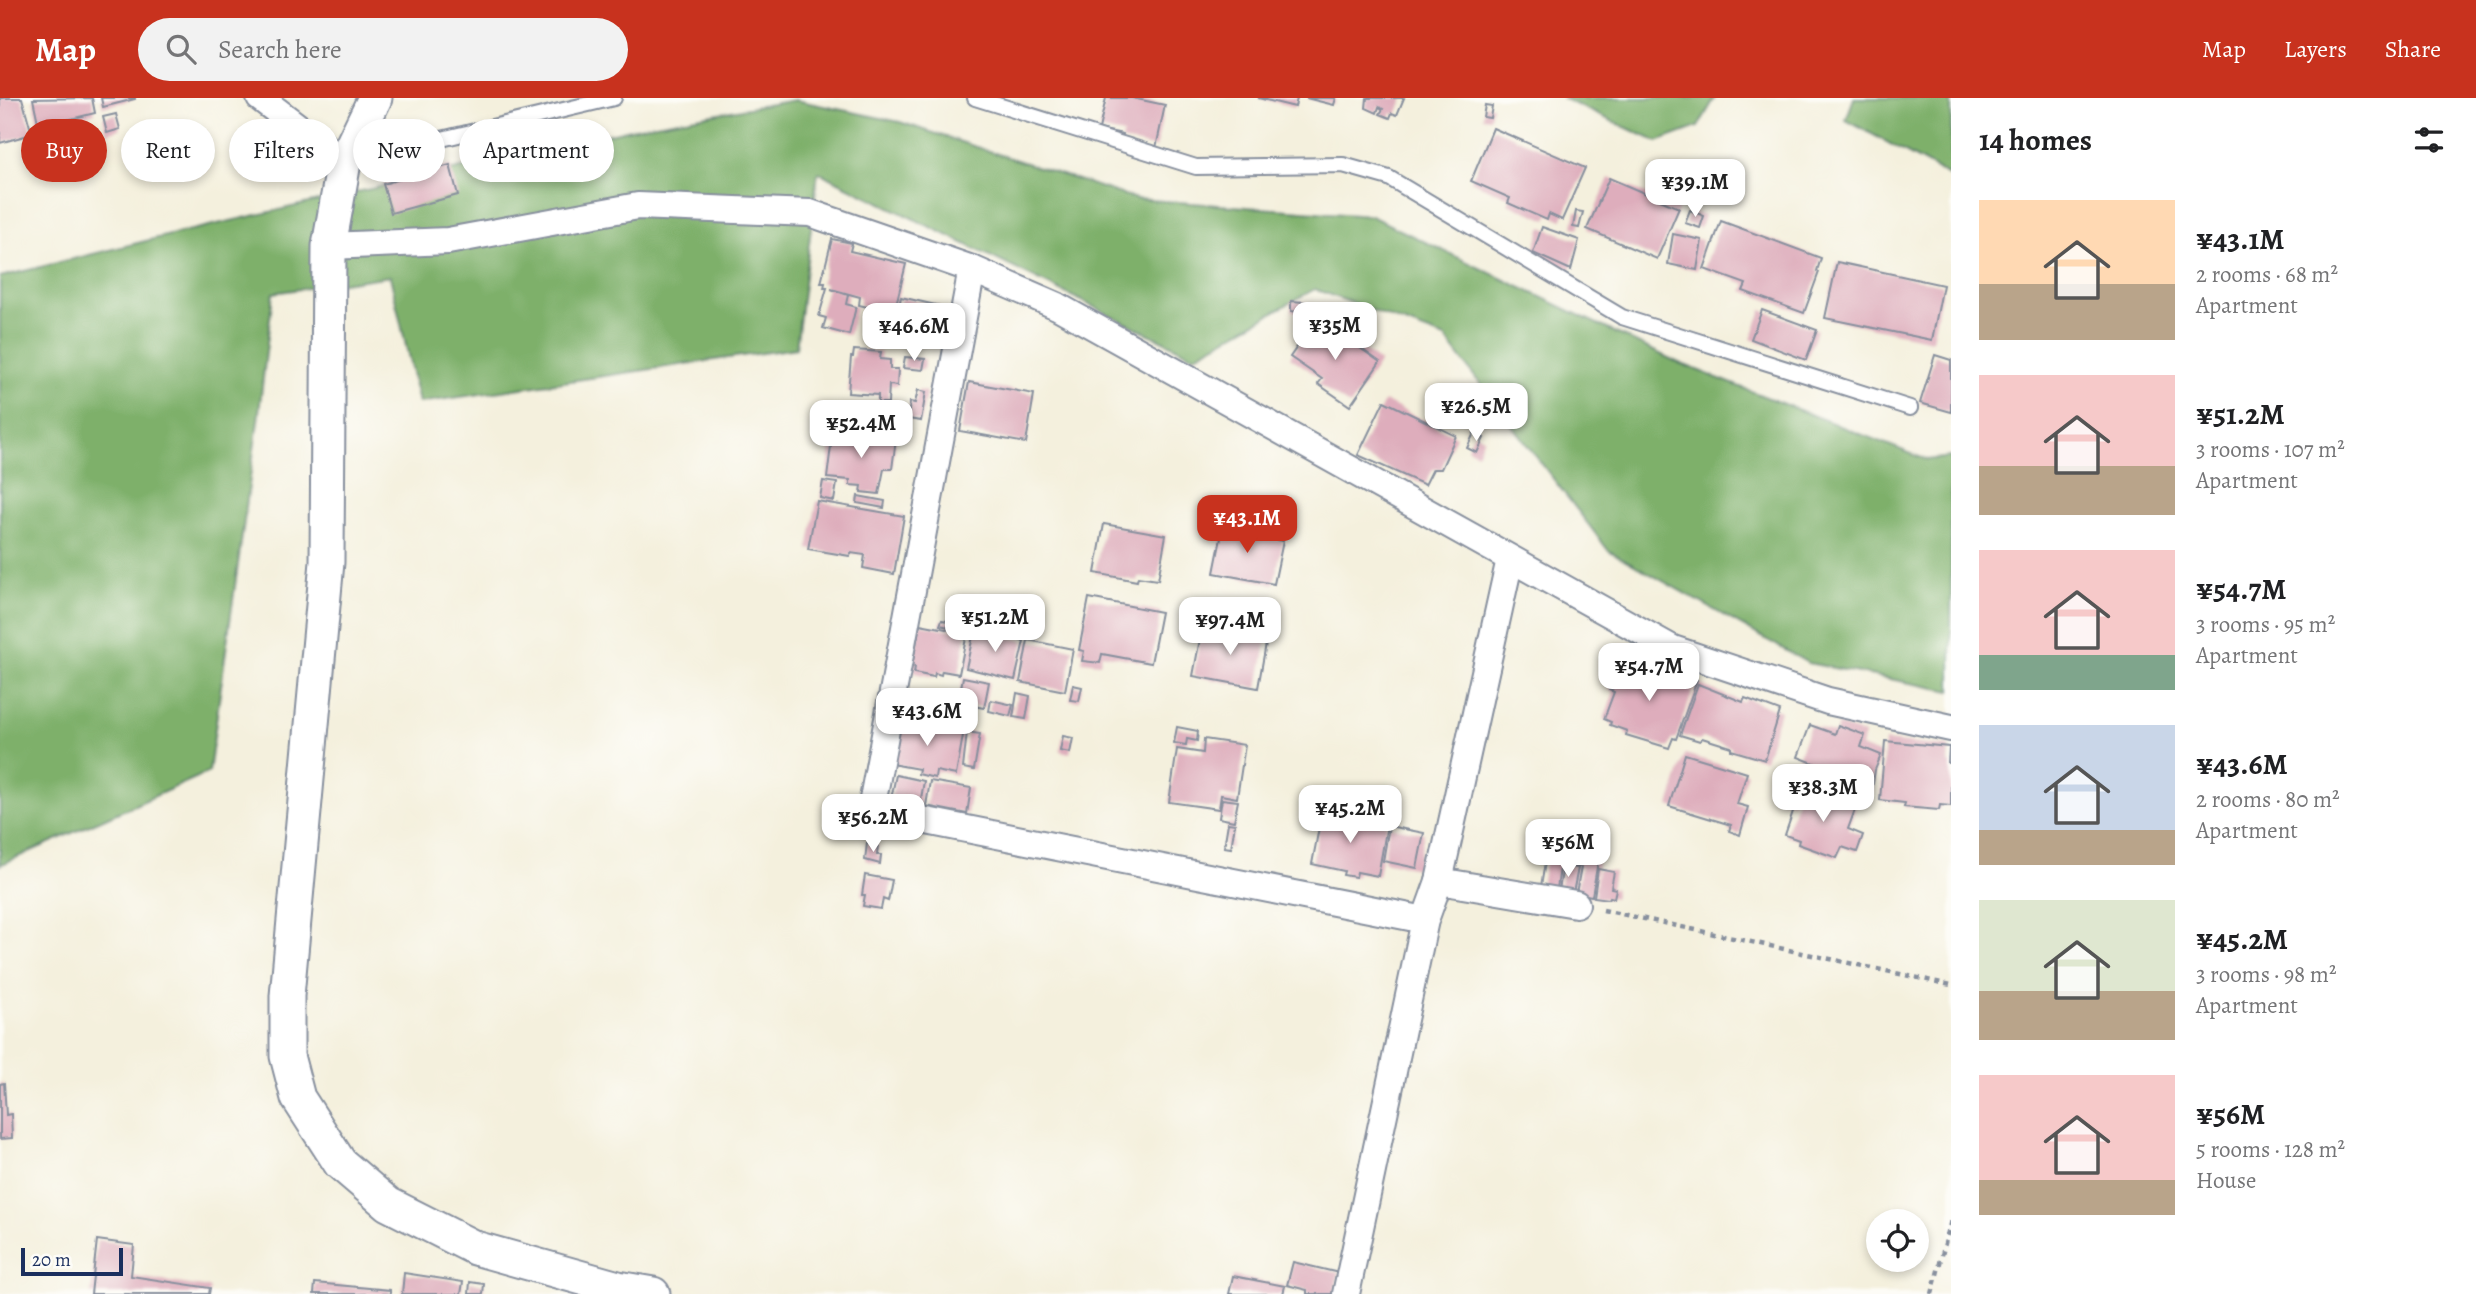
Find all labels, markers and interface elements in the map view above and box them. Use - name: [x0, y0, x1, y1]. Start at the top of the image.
- search box: [138, 18, 628, 81]
- text: Map: [35, 27, 96, 72]
- icon: search: [162, 30, 200, 68]
- text: Search here: [218, 32, 342, 67]
- text: Map: [2202, 33, 2246, 65]
- text: Layers: [2284, 33, 2347, 65]
- text: Share: [2385, 33, 2441, 65]
- chip: Buy: [21, 119, 107, 182]
- chip: Rent: [121, 119, 215, 182]
- chip: Filters: [229, 119, 339, 182]
- chip: New: [353, 119, 445, 182]
- chip: Apartment: [459, 119, 614, 182]
- text: 14 homes: [1979, 120, 2092, 160]
- icon: filters: [2410, 121, 2448, 159]
- pin: ¥39.1M: [1638, 159, 1752, 219]
- text: ¥39.1M: [1661, 166, 1729, 197]
- text: ¥43.1M: [2196, 219, 2284, 259]
- icon: home: [2035, 228, 2119, 312]
- text: 2 rooms · 68 m²: [2196, 259, 2338, 290]
- text: Apartment: [2196, 290, 2298, 321]
- pin: ¥35M: [1294, 302, 1376, 362]
- pin: ¥46.6M: [857, 303, 971, 363]
- text: ¥35M: [1309, 309, 1361, 340]
- text: ¥46.6M: [878, 310, 950, 341]
- pin: ¥26.5M: [1419, 384, 1533, 443]
- text: ¥26.5M: [1441, 390, 1511, 421]
- text: ¥51.2M: [2196, 394, 2285, 434]
- pin: ¥52.4M: [804, 400, 918, 460]
- icon: home: [2035, 403, 2119, 487]
- text: ¥52.4M: [826, 407, 896, 438]
- text: 3 rooms · 107 m²: [2196, 434, 2345, 465]
- text: Apartment: [2196, 465, 2298, 496]
- pin: ¥43.1M: [1190, 496, 1304, 555]
- text: ¥43.1M: [1213, 502, 1281, 533]
- text: ¥54.7M: [2196, 569, 2286, 609]
- icon: home: [2035, 578, 2119, 662]
- pin: ¥51.2M: [938, 594, 1052, 654]
- pin: ¥97.4M: [1173, 598, 1287, 657]
- text: ¥51.2M: [961, 601, 1029, 632]
- text: ¥97.4M: [1195, 604, 1265, 635]
- text: 3 rooms · 95 m²: [2196, 609, 2335, 640]
- text: Apartment: [2196, 640, 2298, 671]
- pin: ¥54.7M: [1592, 644, 1706, 703]
- text: ¥54.7M: [1614, 650, 1684, 681]
- pin: ¥43.6M: [870, 688, 984, 748]
- text: ¥43.6M: [892, 695, 962, 726]
- text: ¥43.6M: [2196, 744, 2288, 784]
- icon: home: [2035, 753, 2119, 837]
- pin: ¥38.3M: [1766, 764, 1880, 824]
- text: ¥38.3M: [1788, 771, 1858, 802]
- text: 2 rooms · 80 m²: [2196, 784, 2340, 815]
- pin: ¥45.2M: [1293, 786, 1407, 845]
- text: ¥45.2M: [1315, 792, 1385, 823]
- pin: ¥56.2M: [816, 794, 930, 854]
- text: ¥56.2M: [838, 801, 908, 832]
- text: Apartment: [2196, 815, 2298, 846]
- pin: ¥56M: [1527, 820, 1609, 879]
- text: ¥56M: [1541, 826, 1595, 857]
- text: ¥45.2M: [2196, 919, 2288, 959]
- icon: home: [2035, 928, 2119, 1012]
- text: 3 rooms · 98 m²: [2196, 959, 2337, 990]
- text: Apartment: [2196, 990, 2298, 1021]
- text: ¥56M: [2196, 1094, 2265, 1134]
- icon: home: [2035, 1103, 2119, 1187]
- text: 5 rooms · 128 m²: [2196, 1134, 2345, 1165]
- text: House: [2196, 1165, 2256, 1196]
- map controls: [1866, 1209, 1929, 1272]
- button: locate: [1866, 1209, 1929, 1272]
- scale bar: [21, 1245, 122, 1277]
- text: 20 m: [32, 1247, 71, 1273]

